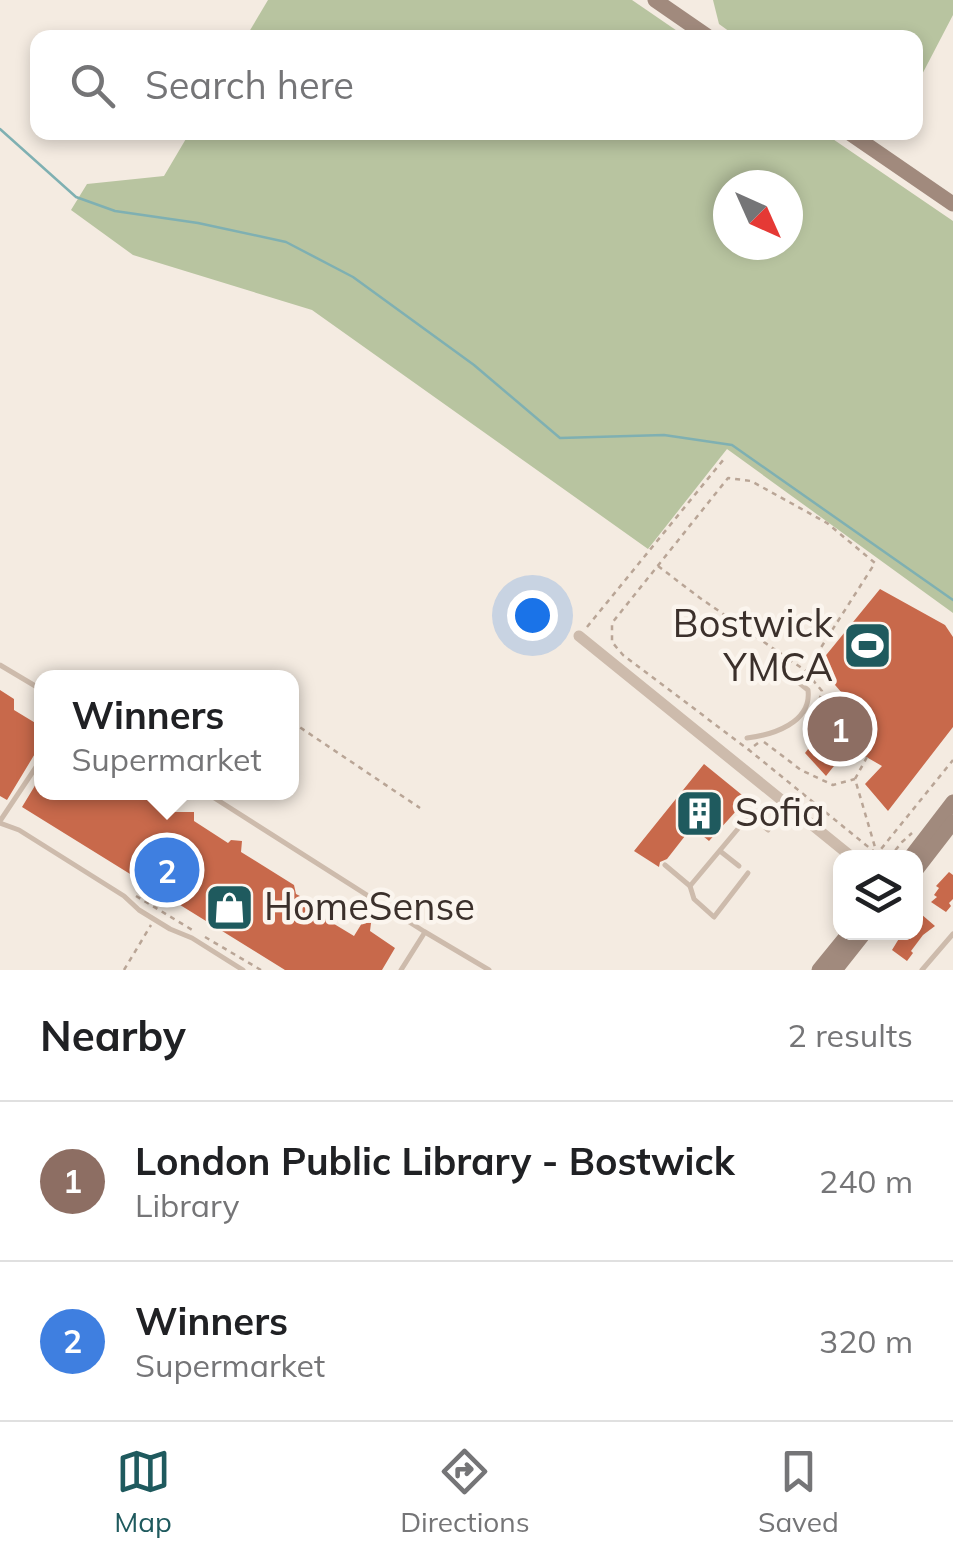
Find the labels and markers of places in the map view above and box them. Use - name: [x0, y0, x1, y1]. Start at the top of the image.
- place label: Bostwick YMCA: [673, 599, 833, 691]
- sports icon: Bostwick YMCA: [842, 620, 894, 672]
- pin: 1: [808, 692, 872, 766]
- building icon: Sofia: [674, 787, 726, 839]
- place label: Sofia: [735, 788, 825, 836]
- pin: 2: [134, 832, 200, 908]
- shop icon: HomeSense: [203, 881, 255, 933]
- place label: HomeSense: [264, 882, 475, 930]

